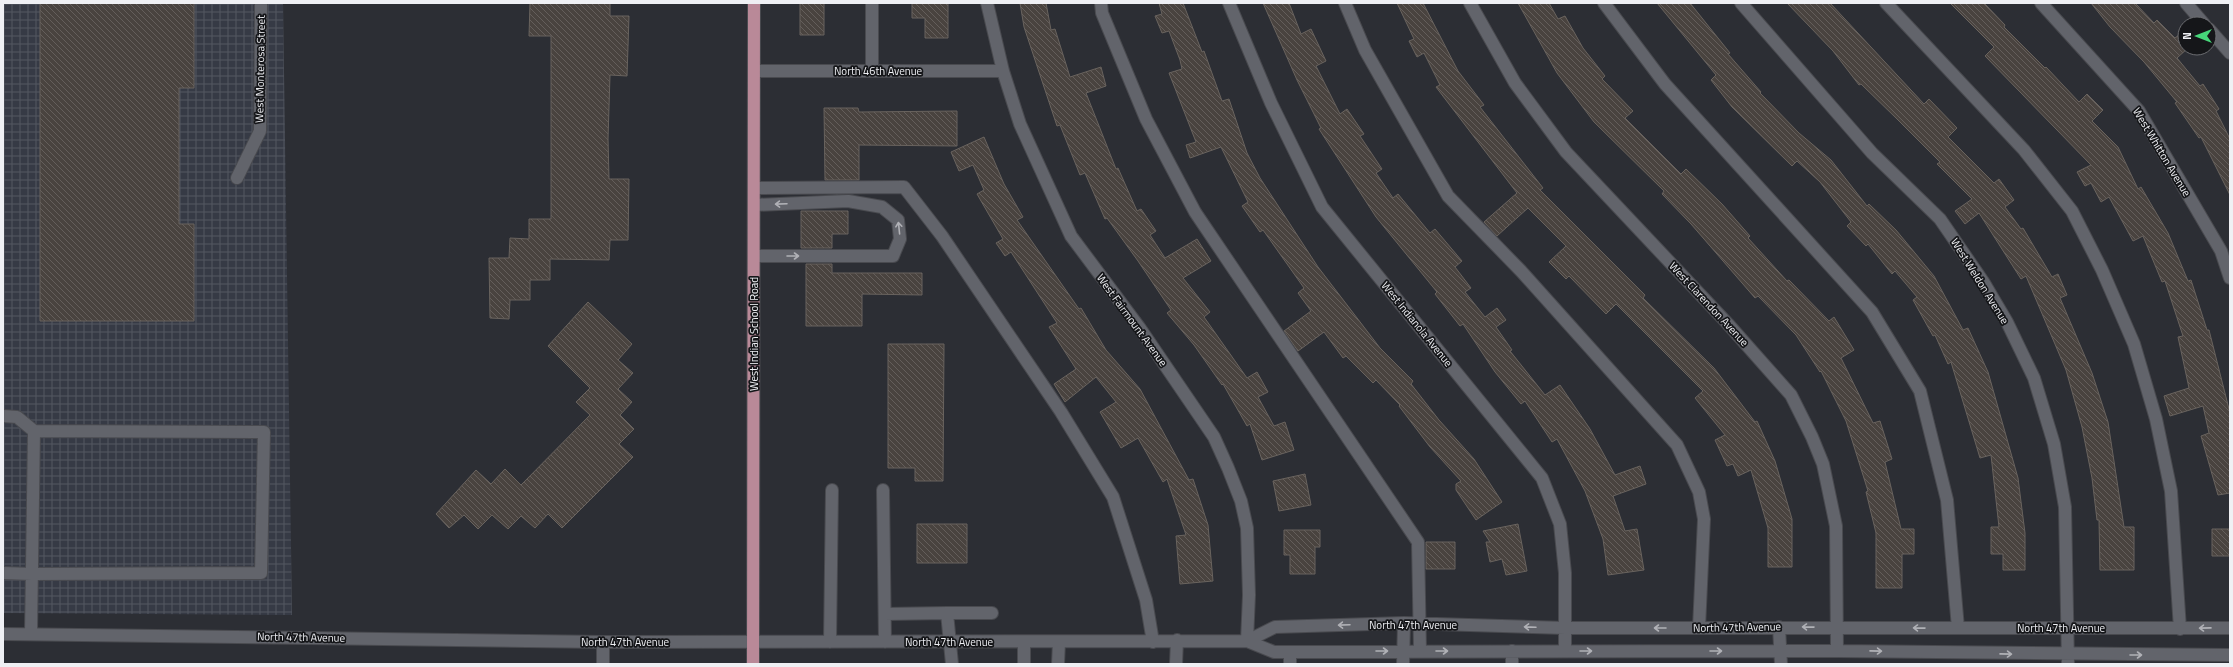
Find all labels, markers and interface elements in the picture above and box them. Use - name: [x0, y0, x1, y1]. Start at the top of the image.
- street label: West Monterosa Street: [251, 15, 269, 123]
- north arrow: [2177, 16, 2217, 56]
- text: N: [2179, 32, 2195, 40]
- street label: North 46th Avenue: [834, 63, 922, 79]
- street label: West Whitton Avenue: [2129, 105, 2195, 200]
- one-way arrow: [775, 200, 788, 208]
- one-way arrow: [895, 222, 903, 235]
- street label: West Weldon Avenue: [1947, 235, 2013, 327]
- one-way arrow: [786, 252, 799, 260]
- street label: West Clarendon Avenue: [1666, 258, 1753, 350]
- street label: West Fairmount Avenue: [1093, 270, 1171, 370]
- street label: West Indian School Road: [746, 277, 762, 391]
- street label: West Indianola Avenue: [1378, 278, 1457, 370]
- street label: North 47th Avenue: [1369, 617, 1457, 633]
- street label: North 47th Avenue: [1693, 618, 1782, 636]
- street label: North 47th Avenue: [2017, 620, 2105, 636]
- one-way arrow: [1338, 621, 1351, 629]
- one-way arrow: [1524, 623, 1537, 631]
- one-way arrow: [1802, 623, 1815, 631]
- one-way arrow: [1654, 624, 1667, 632]
- one-way arrow: [1913, 624, 1926, 632]
- one-way arrow: [2199, 624, 2212, 632]
- street label: North 47th Avenue: [257, 628, 346, 646]
- street label: North 47th Avenue: [581, 634, 669, 650]
- street label: North 47th Avenue: [905, 634, 993, 650]
- one-way arrow: [1375, 647, 1388, 655]
- one-way arrow: [1435, 647, 1448, 655]
- one-way arrow: [1579, 647, 1592, 655]
- one-way arrow: [1709, 647, 1722, 655]
- one-way arrow: [1869, 647, 1882, 655]
- one-way arrow: [1999, 650, 2012, 657]
- one-way arrow: [2129, 651, 2142, 659]

